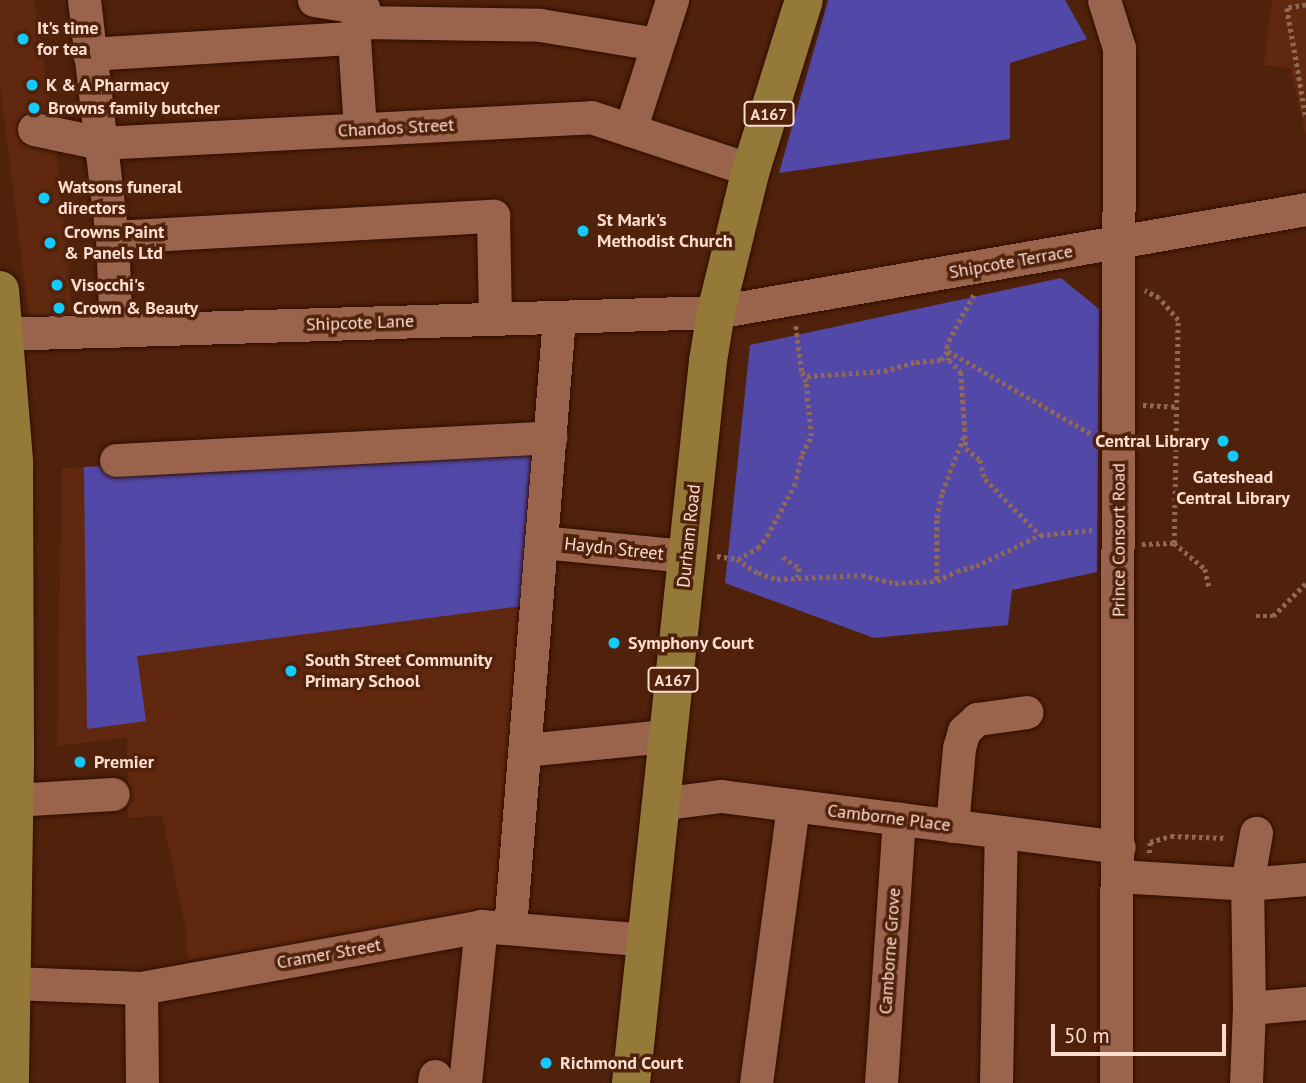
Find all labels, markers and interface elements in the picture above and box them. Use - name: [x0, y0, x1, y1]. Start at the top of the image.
- place label: It's time for tea: [37, 18, 98, 60]
- marker: It's time for tea: [15, 31, 31, 47]
- place label: K & A Pharmacy: [46, 74, 171, 96]
- marker: K & A Pharmacy: [24, 77, 40, 93]
- place label: Browns family butcher: [48, 97, 220, 119]
- marker: Browns family butcher: [26, 100, 42, 116]
- road number: A167: [743, 102, 795, 126]
- street label: Chandos Street: [337, 114, 455, 142]
- place label: Watsons funeral directors: [58, 177, 182, 220]
- marker: Watsons funeral directors: [36, 190, 52, 206]
- place label: St Mark's Methodist Church: [597, 210, 733, 252]
- place label: Crowns Paint & Panels Ltd: [64, 222, 164, 264]
- marker: St Mark's Methodist Church: [575, 223, 591, 239]
- marker: Crowns Paint & Panels Ltd: [42, 235, 58, 251]
- street label: Shipcote Terrace: [947, 240, 1075, 284]
- place label: Visocchi's: [71, 274, 145, 296]
- marker: Visocchi's: [49, 277, 65, 293]
- place label: Crown & Beauty: [73, 297, 198, 319]
- marker: Crown & Beauty: [51, 300, 67, 316]
- street label: Shipcote Lane: [306, 310, 414, 336]
- place label: Central Library: [1095, 430, 1209, 452]
- marker: Central Library: [1215, 433, 1231, 449]
- marker: Gateshead Central Library: [1225, 448, 1241, 464]
- street label: Prince Consort Road: [1108, 463, 1130, 617]
- place label: Gateshead Central Library: [1176, 467, 1290, 510]
- street label: Durham Road: [673, 483, 705, 589]
- street label: Haydn Street: [563, 533, 665, 565]
- place label: Symphony Court: [628, 632, 755, 654]
- marker: Symphony Court: [606, 635, 622, 651]
- place label: South Street Community Primary School: [305, 650, 493, 692]
- marker: South Street Community Primary School: [283, 663, 299, 679]
- road number: A167: [647, 667, 699, 692]
- place label: Premier: [94, 751, 154, 773]
- marker: Premier: [72, 754, 88, 770]
- street label: Camborne Place: [826, 800, 952, 836]
- street label: Camborne Grove: [875, 887, 905, 1015]
- street label: Cramer Street: [275, 934, 383, 974]
- scale bar: [1054, 1010, 1229, 1054]
- text: 50 m: [1064, 1022, 1110, 1049]
- place label: Richmond Court: [560, 1052, 683, 1074]
- marker: Richmond Court: [538, 1055, 554, 1071]

